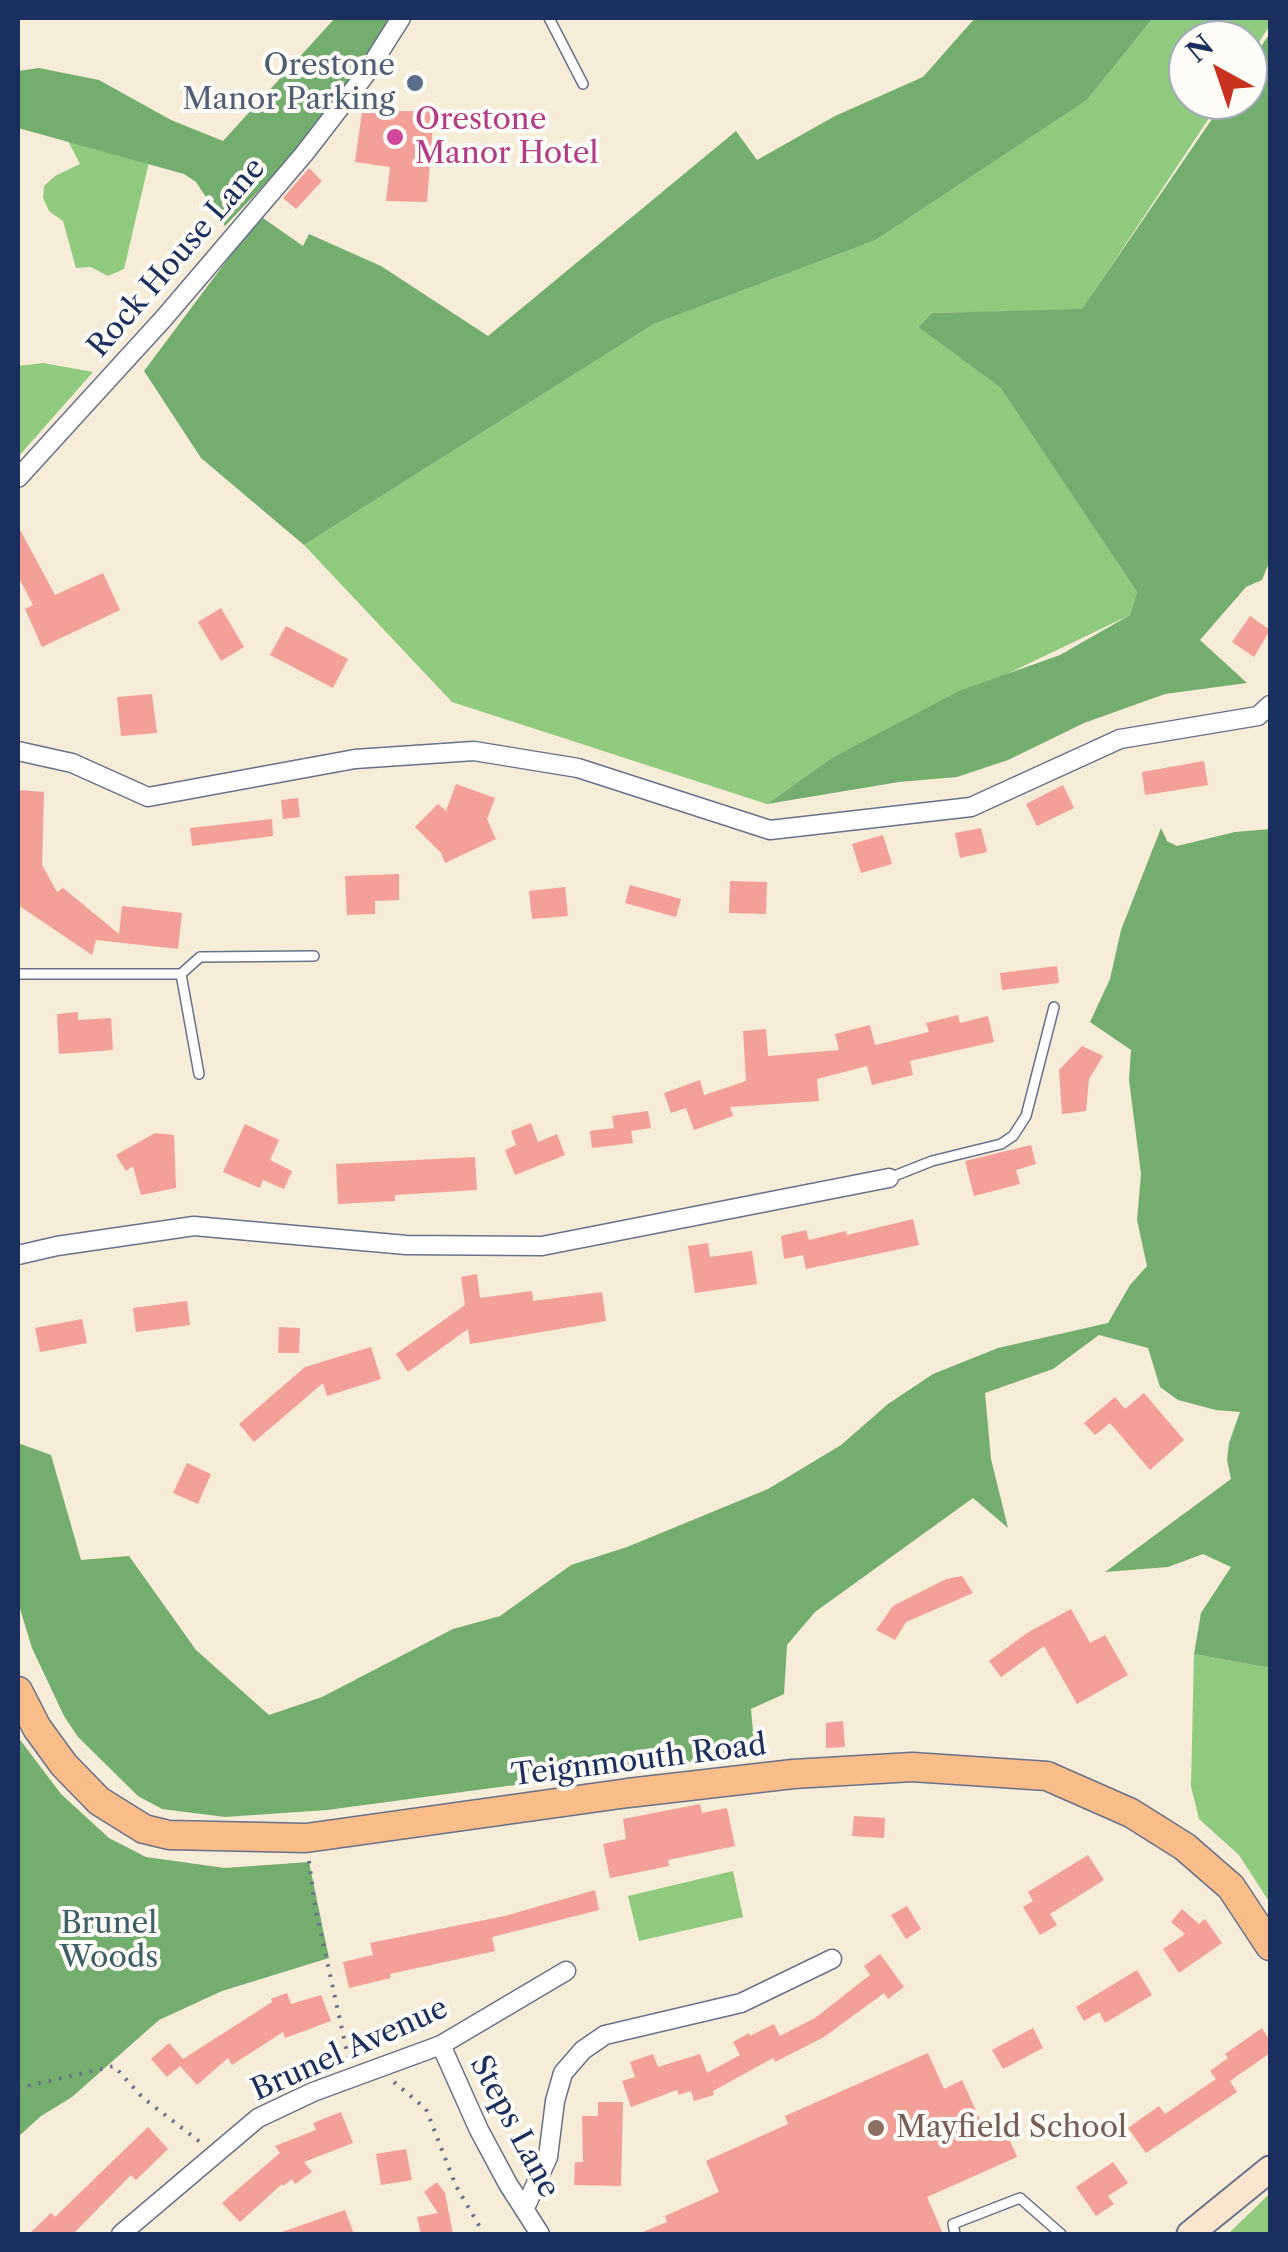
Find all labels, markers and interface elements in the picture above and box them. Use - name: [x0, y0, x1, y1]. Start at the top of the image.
- north arrow: [1168, 20, 1268, 120]
- text: N: [1180, 28, 1220, 69]
- place label: Orestone Manor Parking: [182, 48, 395, 118]
- marker: Orestone Manor Parking: [404, 72, 426, 94]
- place label: Orestone Manor Hotel: [415, 102, 598, 172]
- marker: Orestone Manor Hotel: [384, 126, 406, 148]
- street label: Rock House Lane: [81, 151, 273, 365]
- street label: Teignmouth Road: [510, 1728, 768, 1794]
- park label: Brunel Woods: [60, 1906, 158, 1976]
- street label: Brunel Avenue: [246, 1991, 454, 2109]
- street label: Steps Lane: [461, 2050, 567, 2204]
- place label: Mayfield School: [896, 2110, 1127, 2146]
- marker: Mayfield School: [865, 2117, 887, 2139]

